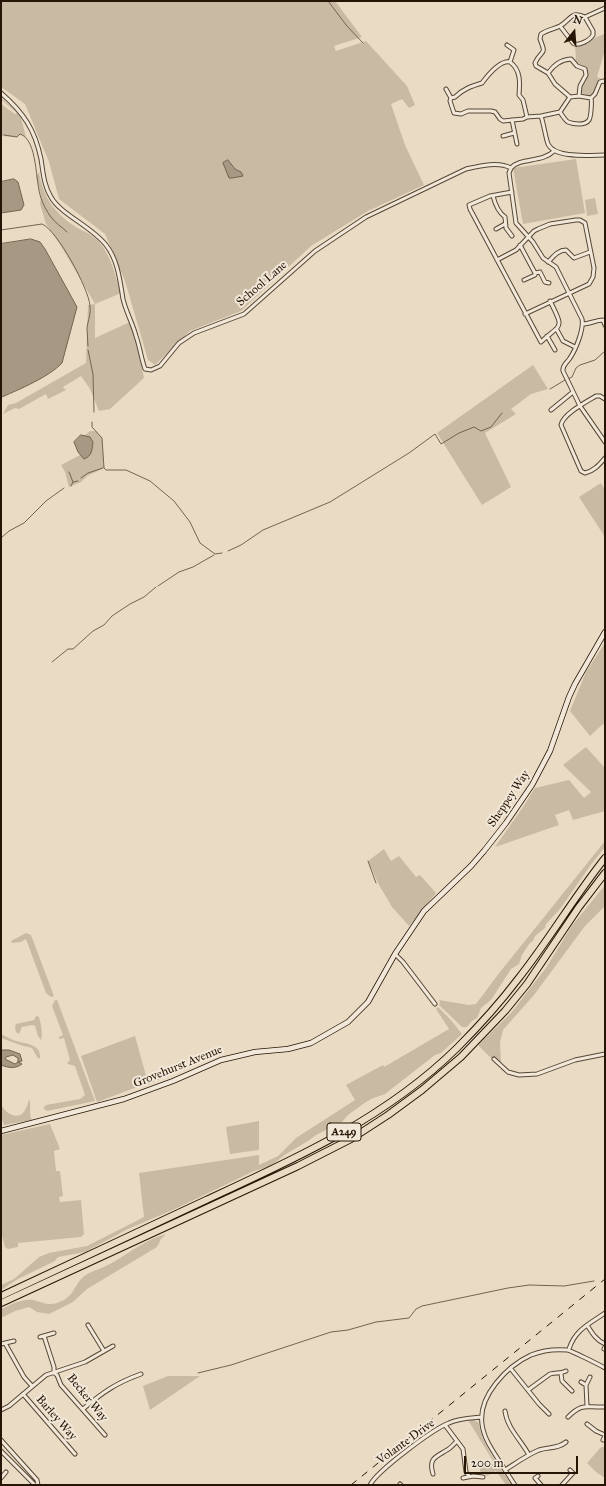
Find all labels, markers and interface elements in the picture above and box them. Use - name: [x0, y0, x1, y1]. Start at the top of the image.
- north arrow: [554, 12, 594, 52]
- text: N: [571, 12, 584, 28]
- street label: School Lane: [234, 258, 290, 310]
- street label: Sheppey Way: [485, 768, 533, 830]
- street label: Grovehurst Avenue: [131, 1043, 225, 1091]
- road number: A249: [327, 1123, 361, 1141]
- street label: Becker Way: [63, 1371, 111, 1425]
- street label: Barley Way: [32, 1392, 80, 1444]
- street label: Volante Drive: [374, 1416, 438, 1468]
- scale bar: [466, 1448, 580, 1474]
- text: 200 m: [471, 1456, 504, 1470]

